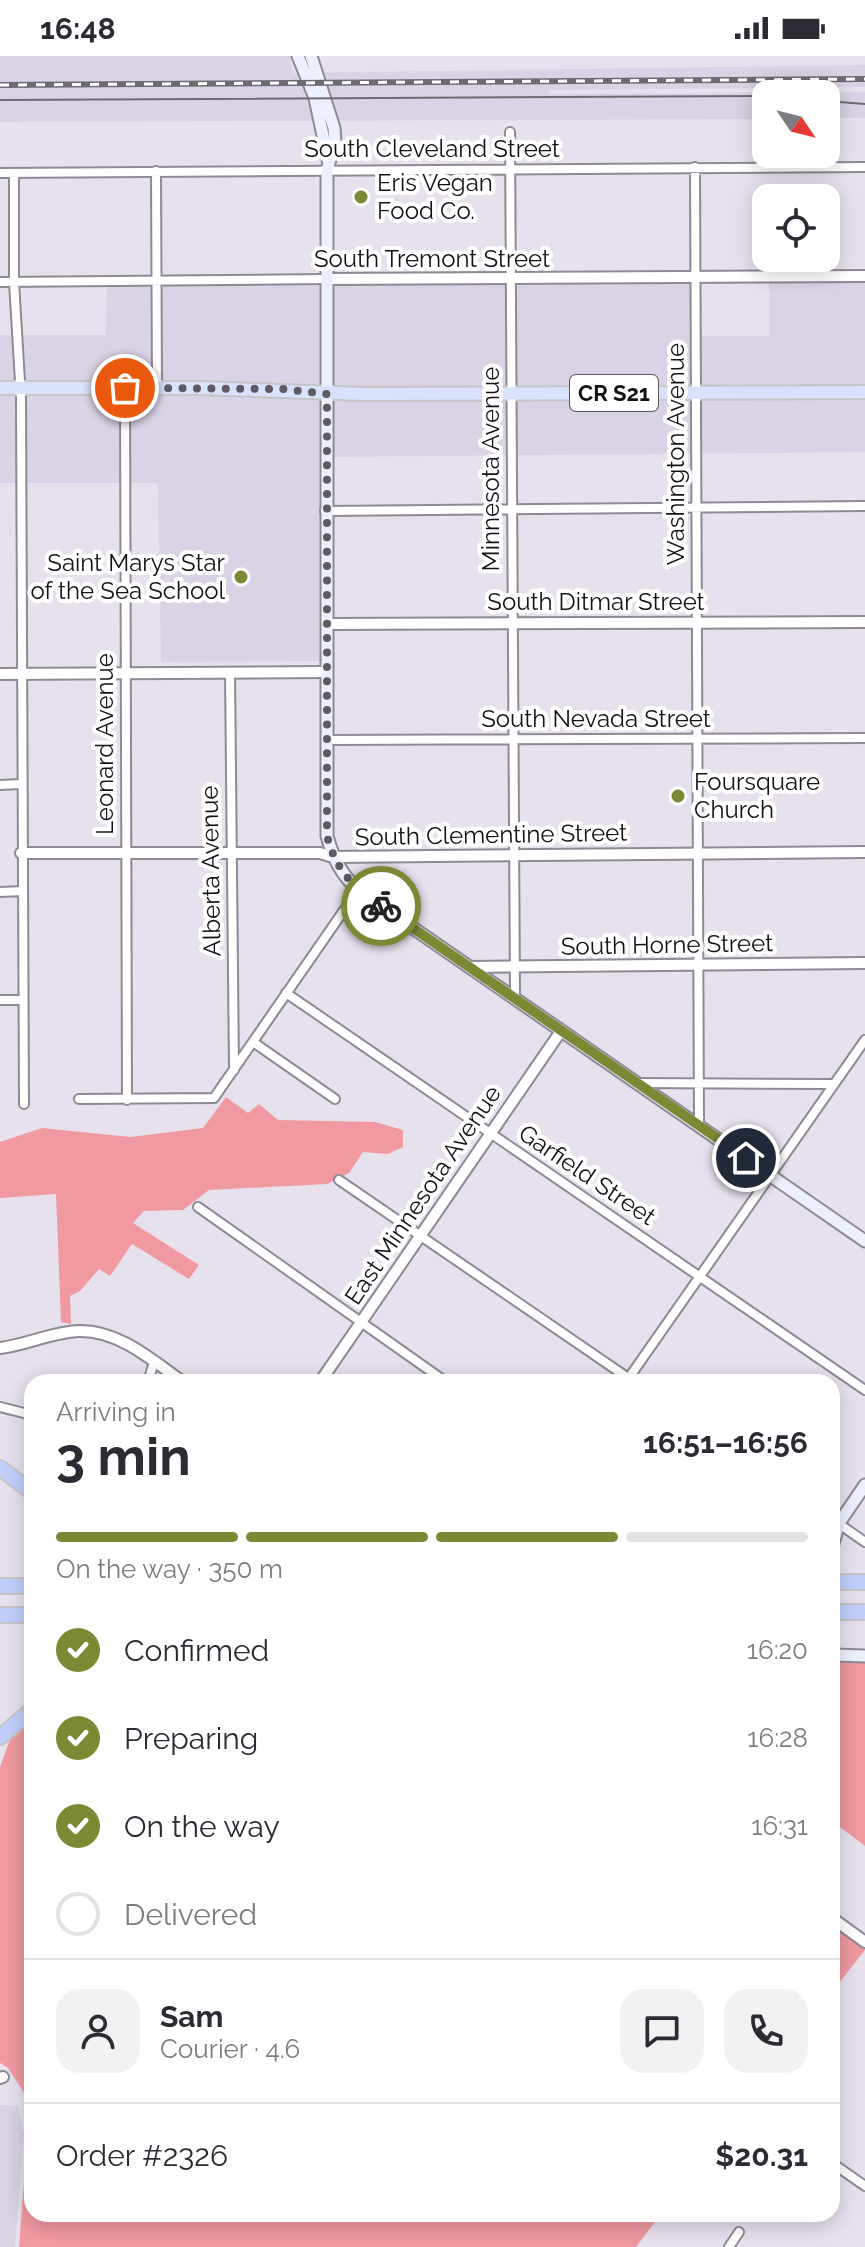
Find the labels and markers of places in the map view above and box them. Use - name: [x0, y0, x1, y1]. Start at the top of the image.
- place label: Eris Vegan Food Co.: [377, 168, 493, 225]
- marker: Eris Vegan Food Co.: [352, 188, 370, 206]
- pin: [91, 354, 159, 422]
- place label: Saint Marys Star of the Sea School: [30, 548, 226, 605]
- marker: Saint Marys Star of the Sea School: [232, 568, 250, 586]
- place label: Foursquare Church: [694, 767, 820, 824]
- marker: Foursquare Church: [669, 787, 687, 805]
- pin: [712, 1124, 780, 1192]

